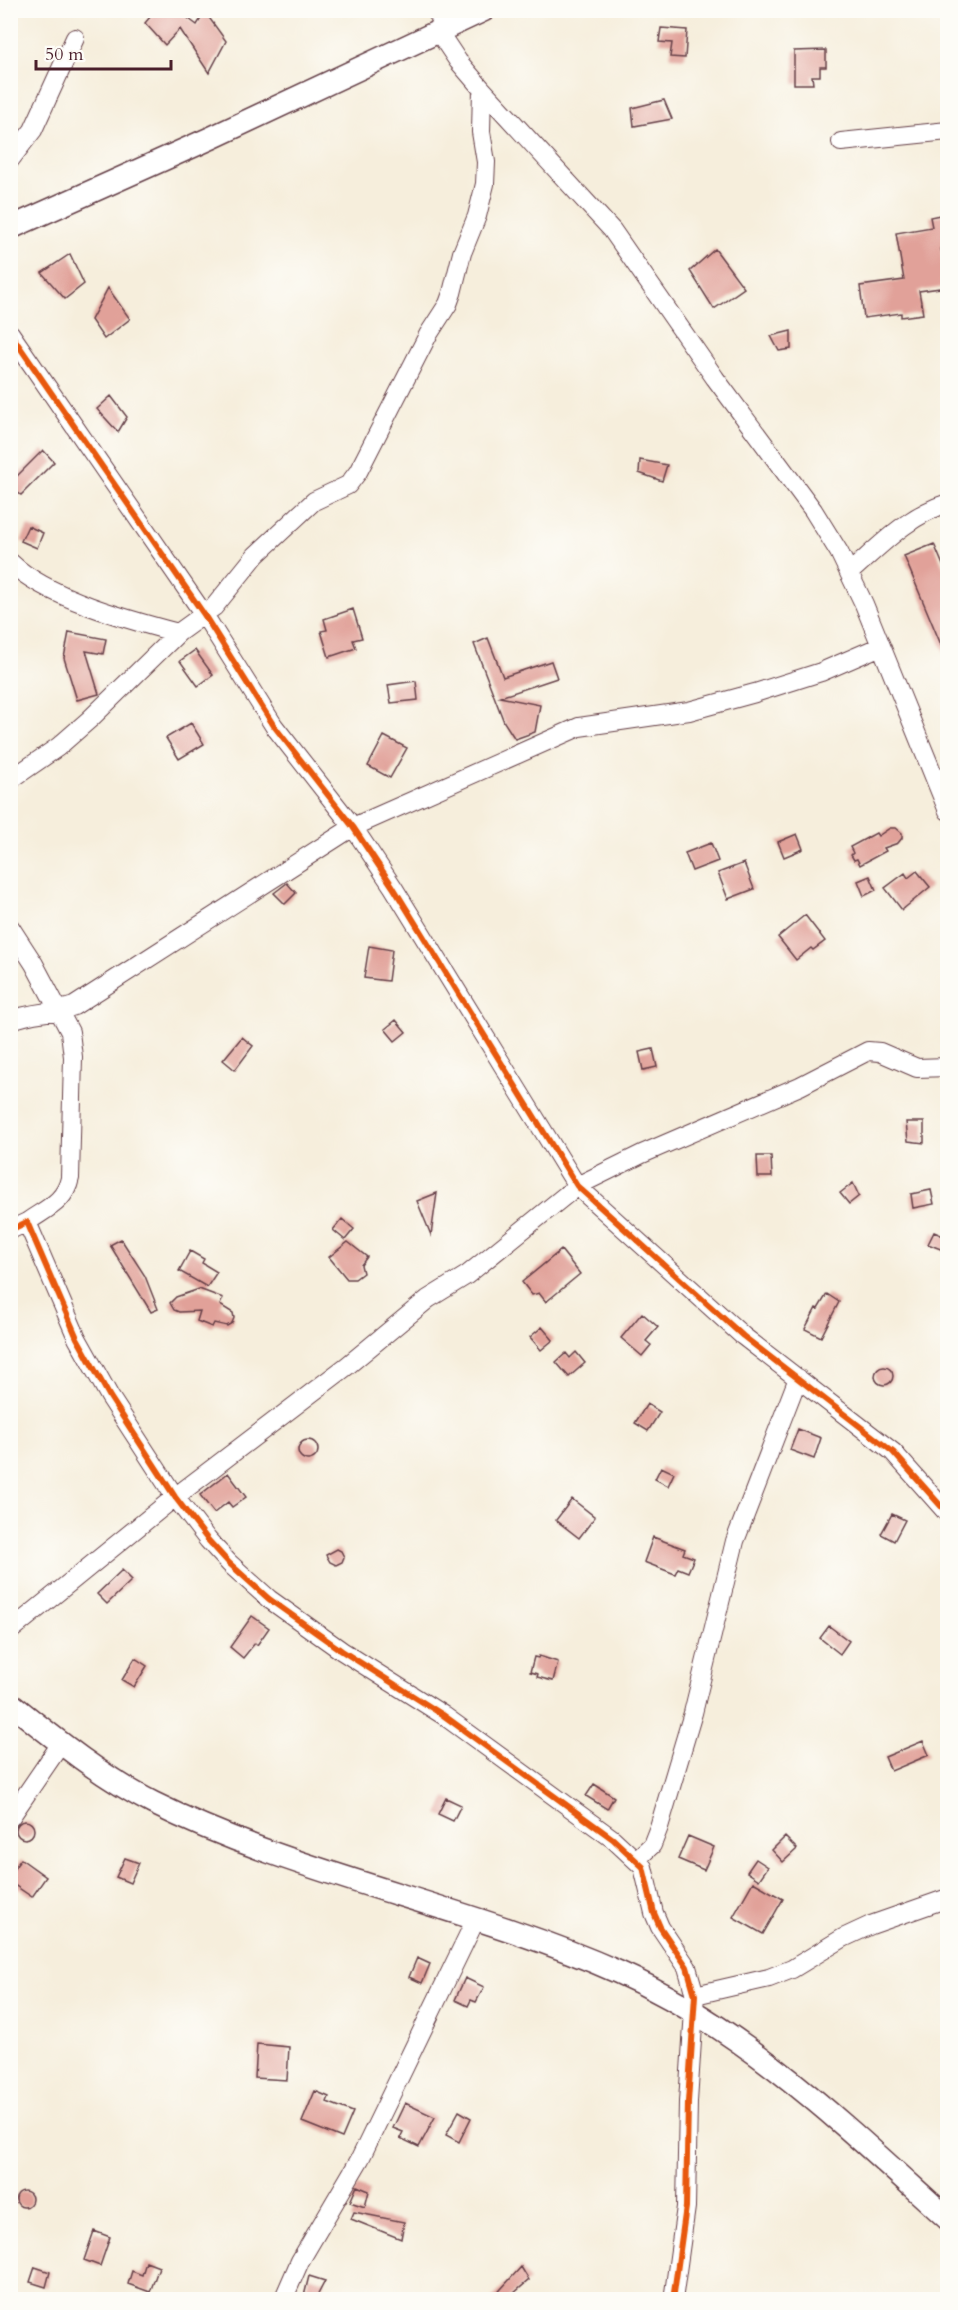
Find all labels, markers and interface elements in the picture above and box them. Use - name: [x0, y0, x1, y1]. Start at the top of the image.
- scale bar: [36, 33, 171, 71]
- text: 50 m: [45, 42, 84, 67]

